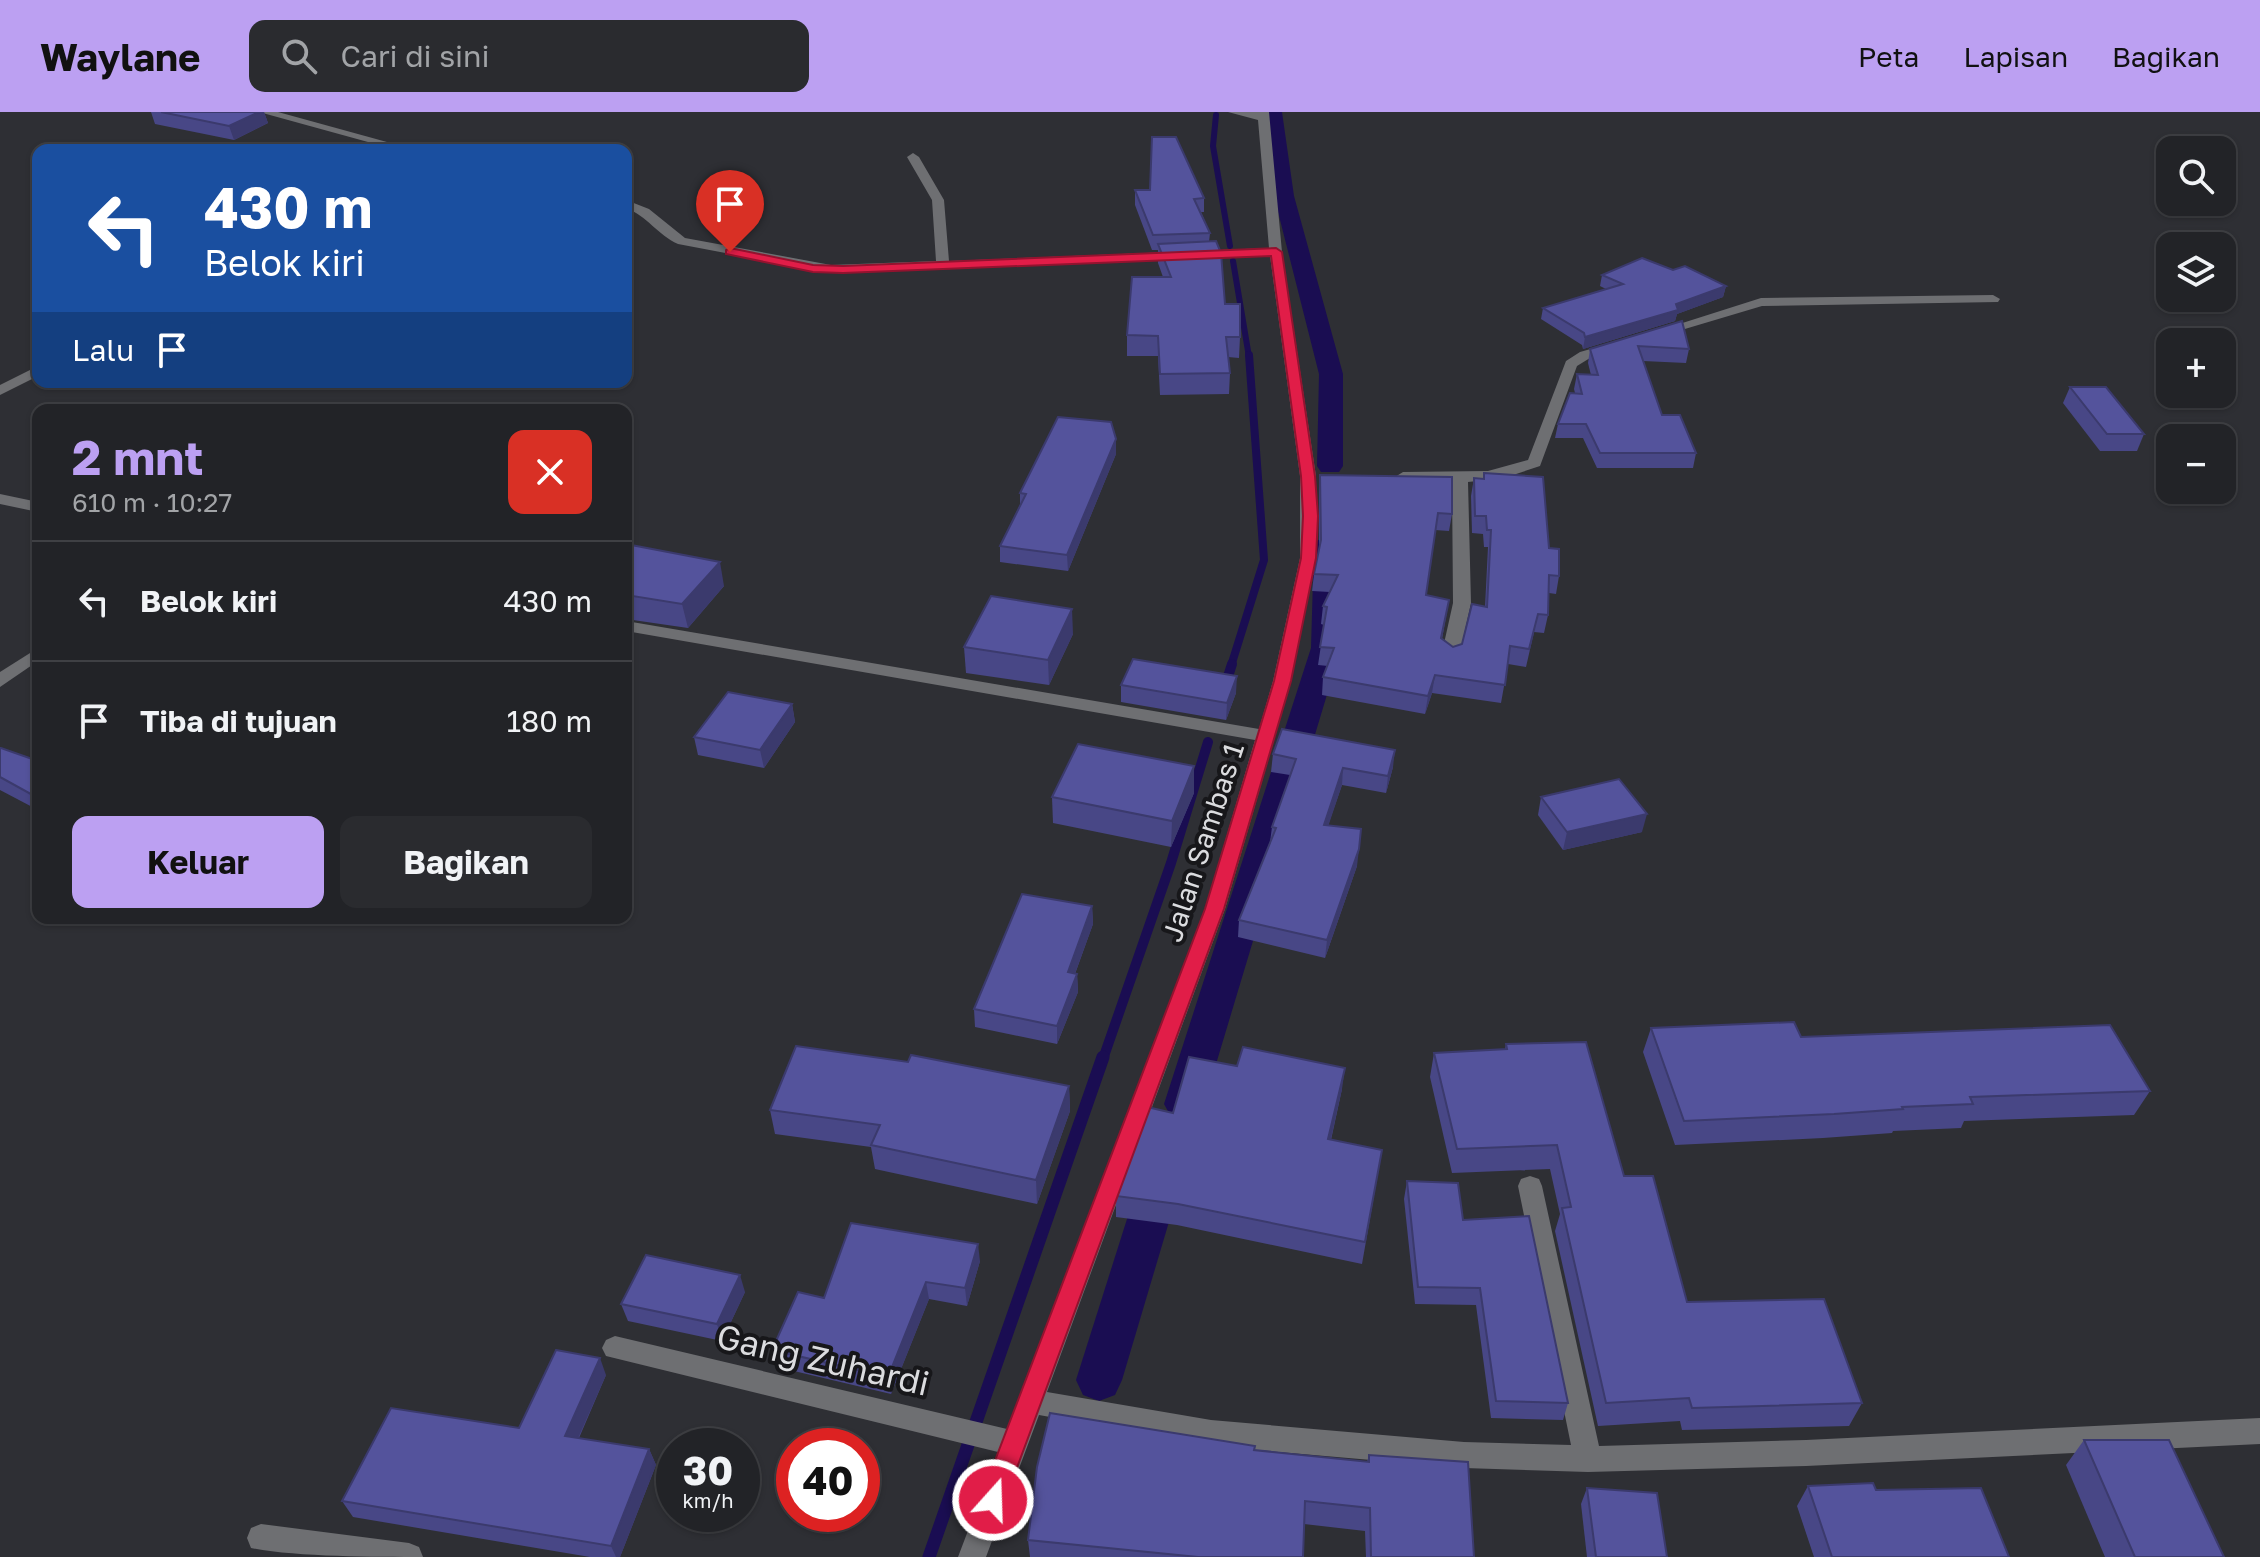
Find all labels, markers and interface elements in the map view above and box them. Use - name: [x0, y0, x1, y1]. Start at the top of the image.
- search box: [249, 20, 809, 92]
- text: Waylane: [40, 34, 201, 79]
- icon: search: [277, 34, 321, 78]
- text: Cari di sini: [341, 38, 490, 74]
- text: Peta: [1858, 40, 1919, 73]
- text: Lapisan: [1963, 40, 2068, 73]
- text: Bagikan: [2112, 40, 2220, 73]
- map controls: [2156, 136, 2236, 504]
- button: search: [2156, 136, 2236, 216]
- pin: [696, 170, 764, 252]
- text: 430 m: [204, 173, 373, 240]
- icon: left: [72, 176, 176, 280]
- icon: arrive: [708, 182, 752, 226]
- button: layers: [2156, 232, 2236, 312]
- text: Belok kiri: [204, 241, 365, 284]
- icon: arrive: [150, 328, 194, 372]
- button: +: [2156, 328, 2236, 408]
- text: Lalu: [72, 332, 134, 368]
- button: −: [2156, 424, 2236, 504]
- text: 2 mnt: [72, 428, 204, 486]
- button: close: [508, 430, 592, 514]
- text: 610 m · 10:27: [72, 487, 232, 518]
- icon: left: [72, 579, 116, 623]
- text: Belok kiri: [140, 583, 277, 619]
- text: 430 m: [504, 583, 592, 619]
- icon: arrive: [72, 699, 116, 743]
- text: Tiba di tujuan: [140, 703, 337, 739]
- text: 180 m: [507, 703, 592, 739]
- street label: Jalan Sambas 1: [1155, 738, 1250, 946]
- button: Keluar: [72, 816, 324, 908]
- button: Bagikan: [340, 816, 592, 908]
- street label: Gang Zuhardi: [713, 1315, 933, 1403]
- speed limit sign: 40: [776, 1428, 880, 1532]
- text: 30: [683, 1446, 733, 1494]
- position arrow: [951, 1458, 1035, 1542]
- text: km/h: [683, 1488, 733, 1512]

